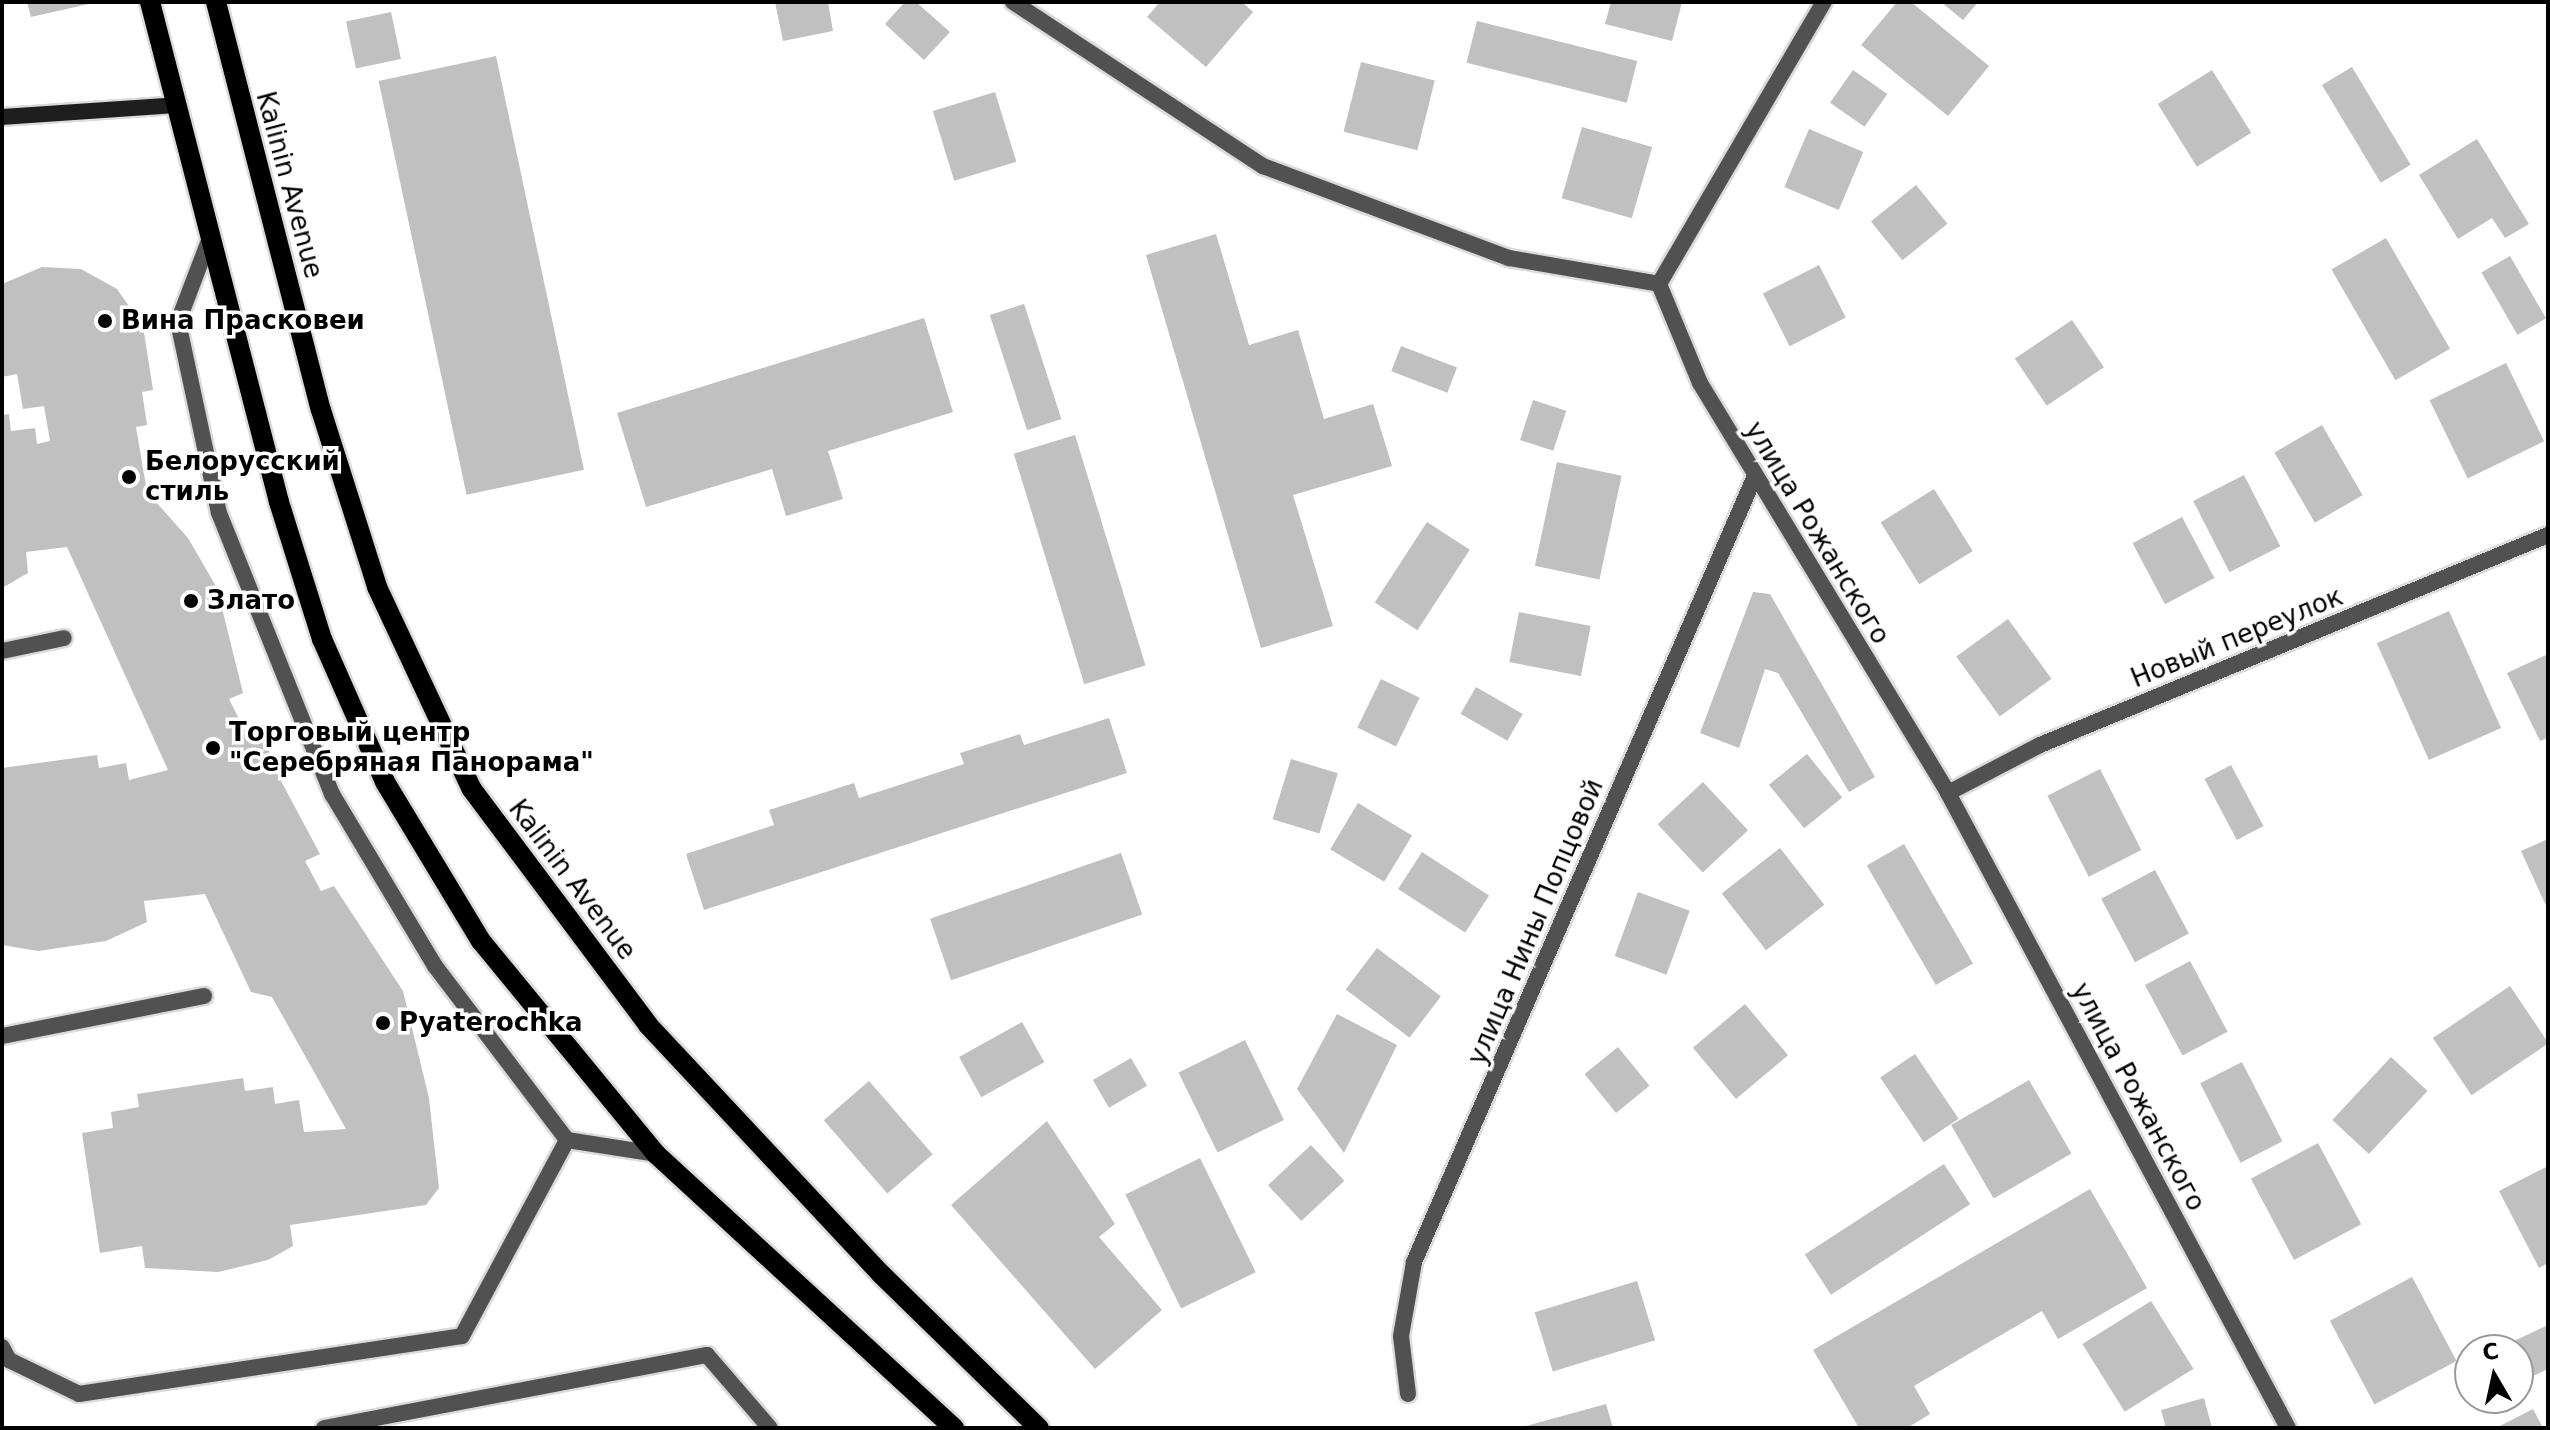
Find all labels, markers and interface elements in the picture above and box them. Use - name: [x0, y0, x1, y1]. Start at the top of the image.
- street label: Kalinin Avenue: [249, 88, 329, 282]
- place label: Вина Прасковеи: [121, 305, 365, 337]
- marker: Вина Прасковеи: [96, 312, 114, 330]
- street label: улица Рожанского: [1738, 416, 1896, 650]
- place label: Белорусский стиль: [145, 446, 340, 508]
- marker: Белорусский стиль: [120, 468, 138, 486]
- street label: Новый переулок: [2127, 581, 2347, 695]
- place label: Злато: [207, 585, 295, 617]
- marker: Злато: [182, 592, 200, 610]
- place label: Торговый центр "Серебряная Панорама": [229, 717, 594, 778]
- marker: Торговый центр "Серебряная Панорама": [204, 739, 222, 757]
- street label: улица Нины Попцовой: [1462, 775, 1610, 1069]
- street label: Kalinin Avenue: [502, 794, 642, 966]
- street label: улица Рожанского: [2065, 977, 2211, 1217]
- place label: Pyaterochka: [399, 1007, 583, 1039]
- marker: Pyaterochka: [374, 1014, 392, 1032]
- north arrow: [2454, 1334, 2534, 1414]
- text: С: [2481, 1338, 2500, 1365]

